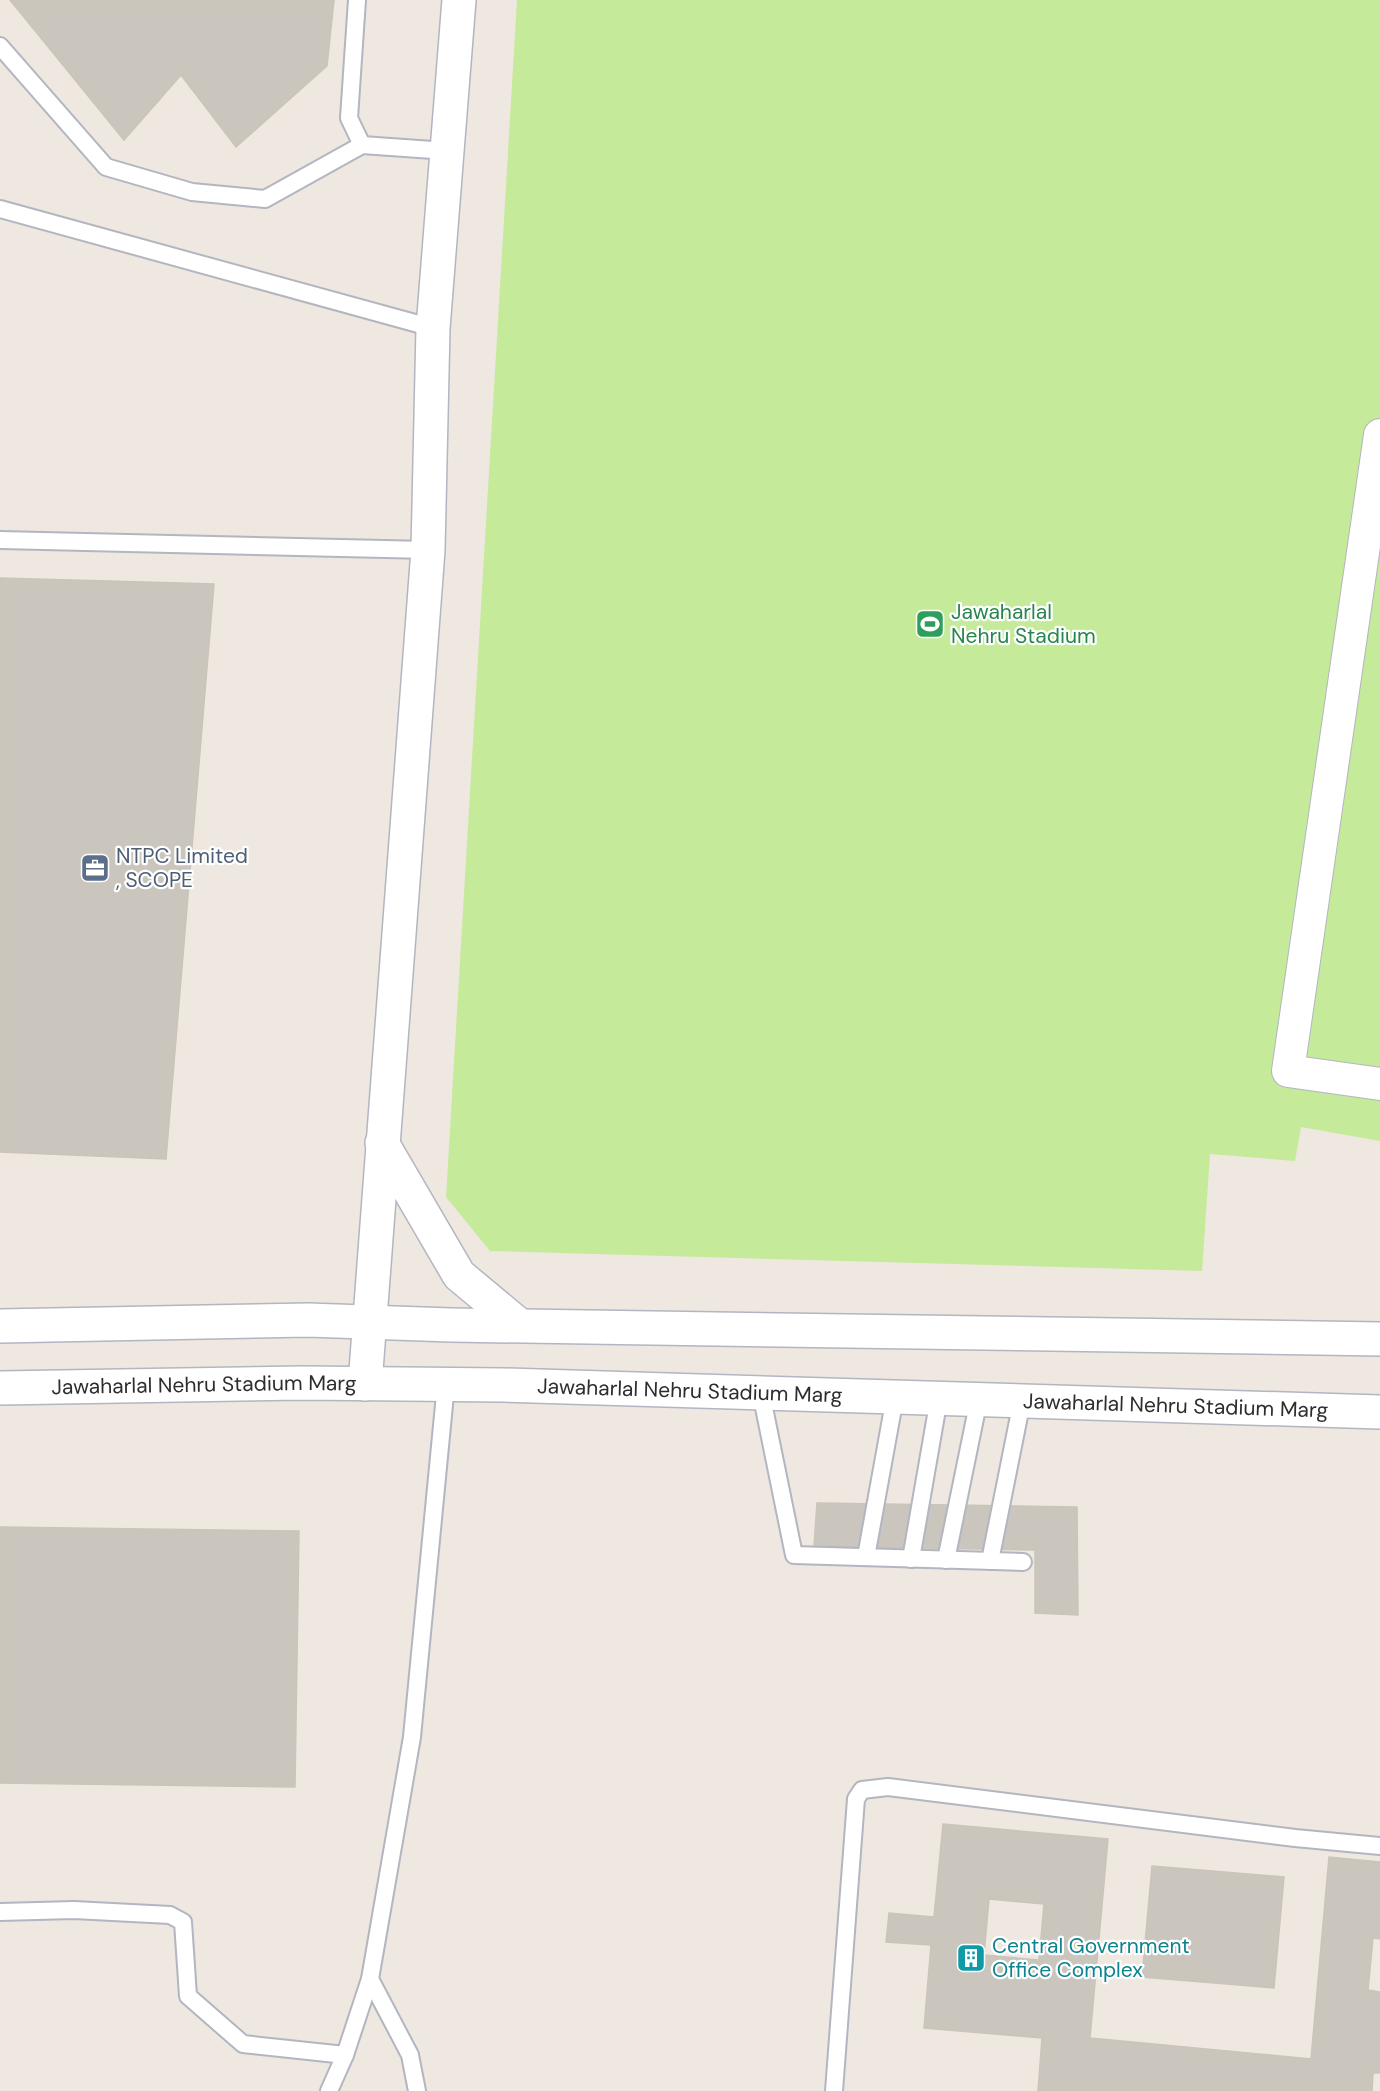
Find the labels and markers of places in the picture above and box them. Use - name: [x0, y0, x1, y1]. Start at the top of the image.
- place label: Jawaharlal Nehru Stadium: [951, 598, 1096, 650]
- sports icon: Jawaharlal Nehru Stadium: [914, 608, 946, 640]
- place label: NTPC Limited , SCOPE: [116, 842, 248, 894]
- office icon: NTPC Limited , SCOPE: [79, 852, 111, 884]
- place label: Central Government Office Complex: [992, 1932, 1190, 1984]
- building icon: Central Government Office Complex: [955, 1942, 987, 1974]

